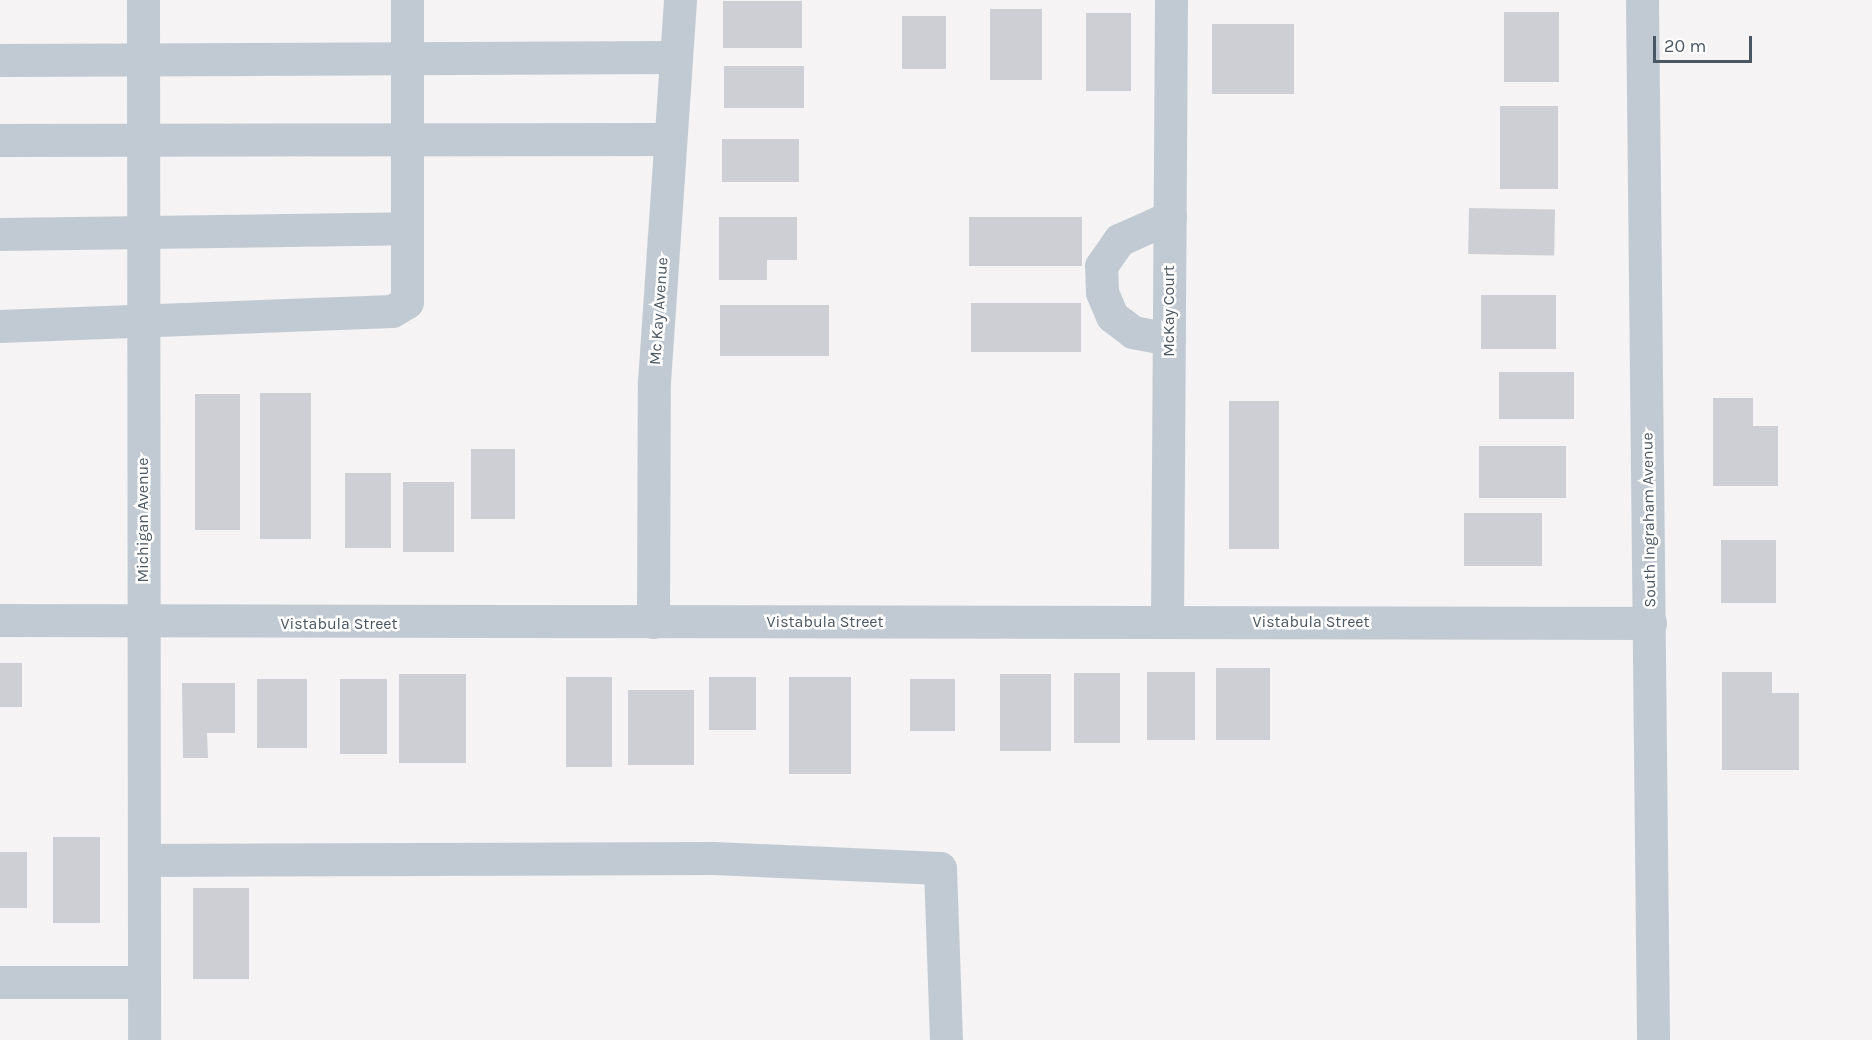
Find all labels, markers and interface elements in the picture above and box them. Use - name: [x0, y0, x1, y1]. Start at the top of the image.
- scale bar: [1656, 24, 1755, 62]
- text: 20 m: [1664, 35, 1706, 57]
- street label: Mc Kay Avenue: [646, 256, 672, 366]
- street label: McKay Court: [1159, 265, 1179, 357]
- street label: South Ingraham Avenue: [1638, 432, 1660, 608]
- street label: Michigan Avenue: [133, 458, 153, 582]
- street label: Vistabula Street: [766, 612, 884, 632]
- street label: Vistabula Street: [1252, 612, 1370, 632]
- street label: Vistabula Street: [280, 614, 398, 634]

